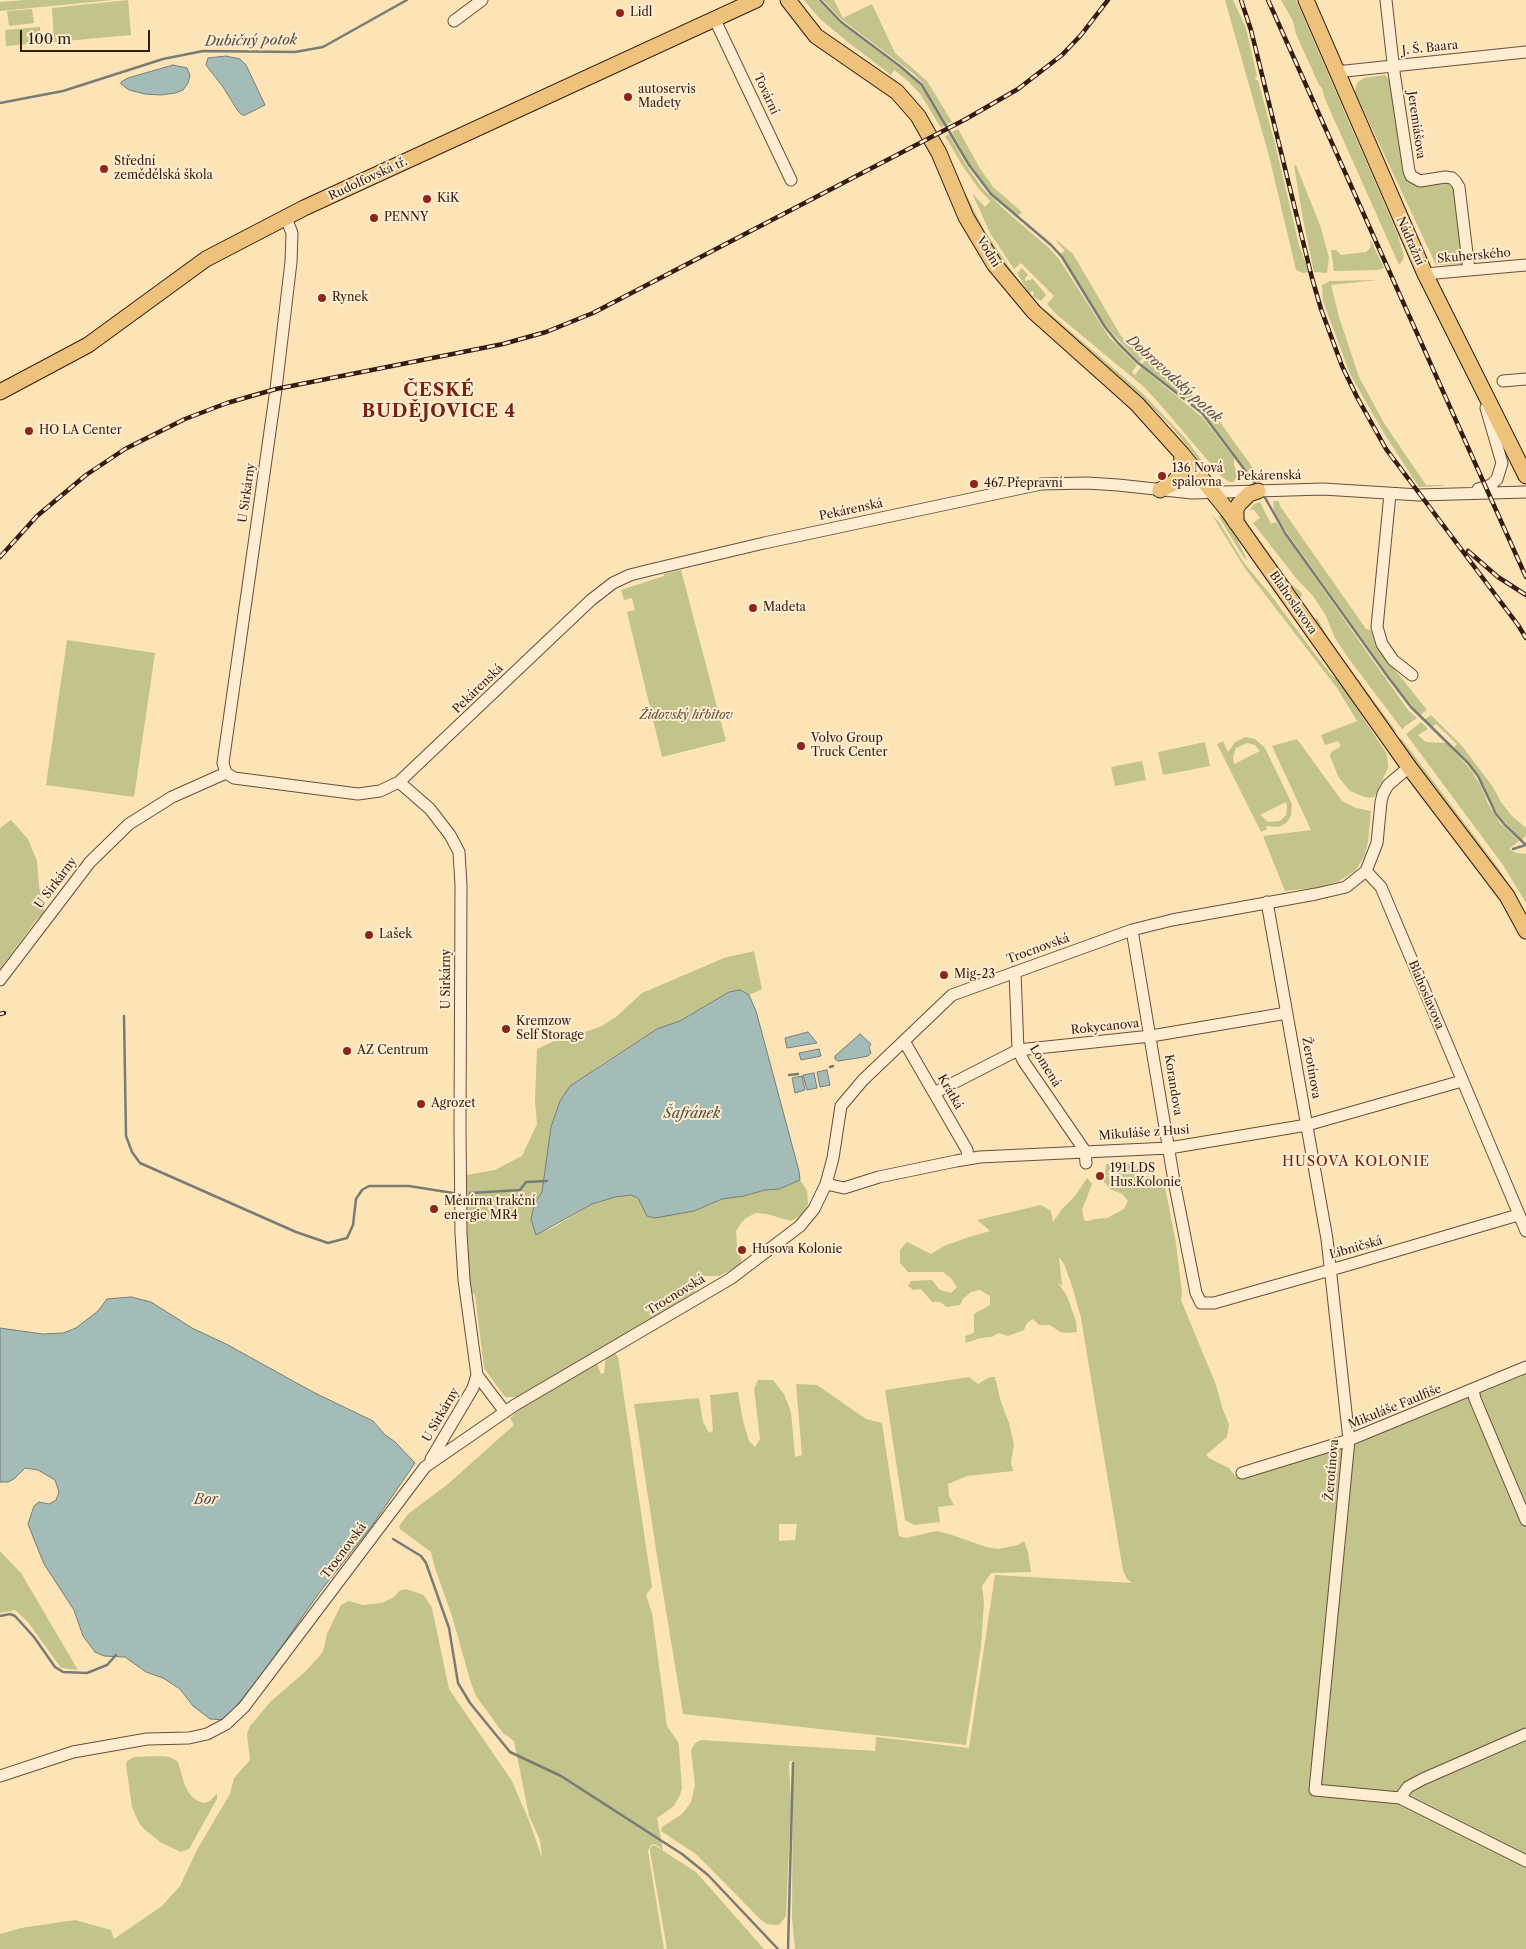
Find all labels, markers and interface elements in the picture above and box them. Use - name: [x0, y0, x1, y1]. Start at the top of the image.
- place label: Lidl: [630, 6, 652, 20]
- marker: Lidl: [614, 7, 626, 19]
- scale bar: [22, 20, 152, 52]
- text: 100 m: [28, 29, 71, 48]
- water label: Dubičný potok: [205, 32, 297, 50]
- street label: J. Š. Baara: [1401, 38, 1459, 58]
- street label: Tovární: [750, 71, 782, 117]
- place label: autoservis Madety: [638, 83, 696, 111]
- street label: Jeremiášova: [1404, 90, 1428, 160]
- marker: autoservis Madety: [622, 91, 634, 103]
- street label: Rudolfovská tř.: [326, 154, 410, 204]
- place label: Střední zemědělská škola: [114, 155, 213, 183]
- marker: Střední zemědělská škola: [98, 163, 110, 175]
- place label: KiK: [437, 192, 459, 206]
- marker: KiK: [421, 193, 433, 205]
- place label: PENNY: [384, 211, 428, 225]
- marker: PENNY: [368, 212, 380, 224]
- street label: Nádražní: [1393, 214, 1427, 268]
- street label: Vodní: [973, 234, 1003, 270]
- street label: Skuherského: [1436, 246, 1512, 266]
- place label: Rynek: [332, 291, 368, 305]
- marker: Rynek: [316, 292, 328, 304]
- water label: Dobrovodský potok: [1123, 332, 1225, 426]
- district label: ČESKÉ BUDĚJOVICE 4: [360, 380, 518, 422]
- place label: HO LA Center: [39, 424, 122, 438]
- marker: HO LA Center: [23, 425, 35, 437]
- street label: U Sirkárny: [236, 462, 258, 524]
- place label: 136 Nová spalovna: [1172, 462, 1223, 490]
- street label: Pekárenská: [1237, 468, 1301, 484]
- marker: 136 Nová spalovna: [1156, 470, 1168, 482]
- place label: 467 Přepravní: [984, 477, 1063, 491]
- marker: 467 Přepravní: [968, 478, 980, 490]
- street label: Pekárenská: [818, 496, 884, 524]
- street label: Blahoslavova: [1266, 569, 1320, 637]
- place label: Madeta: [763, 601, 806, 615]
- marker: Madeta: [747, 602, 759, 614]
- street label: Pekárenská: [450, 661, 506, 717]
- park label: Židovský hřbitov: [639, 709, 733, 723]
- place label: Volvo Group Truck Center: [811, 732, 888, 760]
- marker: Volvo Group Truck Center: [795, 740, 807, 752]
- street label: U Sirkárny: [32, 855, 80, 911]
- place label: Lašek: [379, 928, 412, 942]
- marker: Lašek: [363, 929, 375, 941]
- street label: Trocnovská: [1005, 931, 1071, 967]
- street label: U Sirkárny: [440, 949, 454, 1009]
- street label: Blahoslavova: [1405, 958, 1447, 1032]
- place label: Mig-23: [954, 968, 995, 982]
- marker: Mig-23: [938, 969, 950, 981]
- place label: Kremzow Self Storage: [516, 1015, 584, 1043]
- street label: Rokycanova: [1070, 1016, 1140, 1038]
- marker: Kremzow Self Storage: [500, 1023, 512, 1035]
- street label: Žerotínova: [1299, 1036, 1323, 1100]
- street label: Lomená: [1026, 1042, 1064, 1090]
- place label: AZ Centrum: [357, 1044, 429, 1058]
- marker: AZ Centrum: [341, 1045, 353, 1057]
- street label: Korandova: [1161, 1053, 1185, 1117]
- street label: Krátká: [934, 1072, 966, 1112]
- place label: Agrozet: [431, 1097, 476, 1111]
- marker: Agrozet: [415, 1098, 427, 1110]
- water label: Šafránek: [664, 1106, 720, 1122]
- street label: Mikuláše z Husi: [1098, 1123, 1190, 1143]
- district label: HUSOVA KOLONIE: [1280, 1154, 1432, 1170]
- place label: 191 LDS Hus.Kolonie: [1110, 1162, 1181, 1190]
- marker: 191 LDS Hus.Kolonie: [1094, 1170, 1106, 1182]
- place label: Měnírna trakční energie MR4: [444, 1195, 535, 1223]
- marker: Měnírna trakční energie MR4: [428, 1203, 440, 1215]
- street label: Libničská: [1328, 1234, 1384, 1262]
- place label: Husova Kolonie: [752, 1243, 842, 1257]
- marker: Husova Kolonie: [736, 1244, 748, 1256]
- street label: Trocnovská: [644, 1272, 708, 1318]
- street label: Mikuláše Faulfiše: [1346, 1382, 1444, 1432]
- street label: U Sirkárny: [420, 1385, 462, 1445]
- street label: Žerotínova: [1322, 1438, 1342, 1502]
- water label: Bor: [194, 1492, 218, 1508]
- street label: Trocnovská: [318, 1520, 370, 1582]

